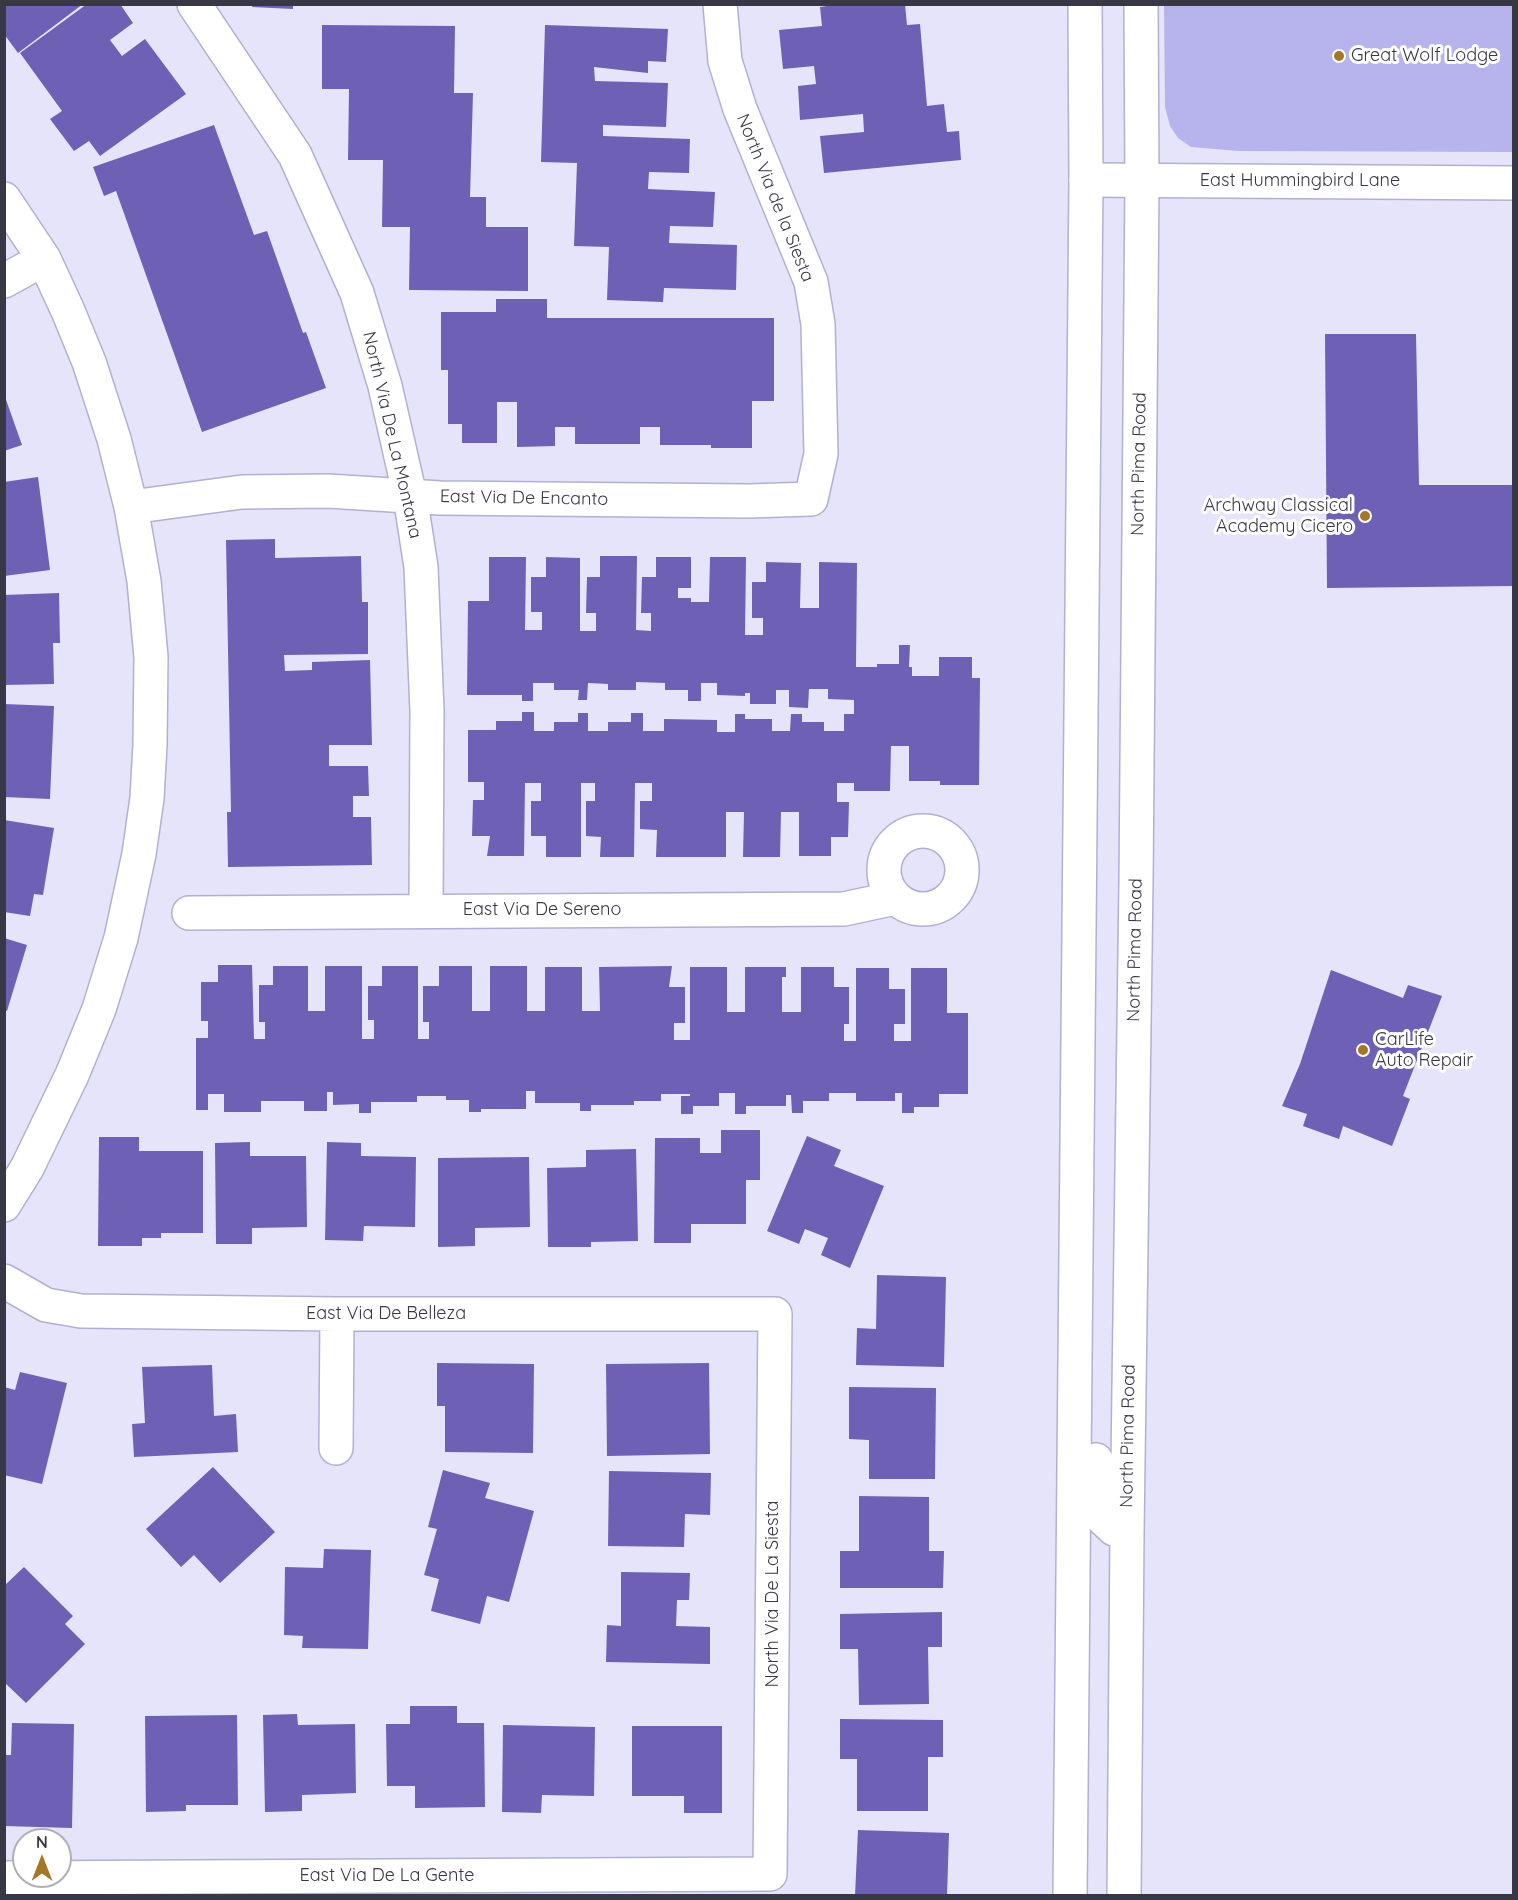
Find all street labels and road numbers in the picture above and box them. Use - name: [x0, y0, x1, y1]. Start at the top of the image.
- street label: North Via de la Siesta: [731, 111, 819, 285]
- street label: East Hummingbird Lane: [1200, 170, 1400, 192]
- street label: North Via De La Montana: [358, 329, 426, 541]
- street label: North Pima Road: [1127, 392, 1151, 536]
- street label: East Via De Encanto: [440, 486, 608, 510]
- street label: North Pima Road: [1123, 878, 1147, 1022]
- street label: East Via De Sereno: [463, 899, 621, 921]
- street label: East Via De Belleza: [306, 1303, 466, 1325]
- street label: North Pima Road: [1116, 1364, 1140, 1508]
- street label: North Via De La Siesta: [762, 1501, 784, 1687]
- street label: East Via De La Gente: [299, 1865, 475, 1887]

